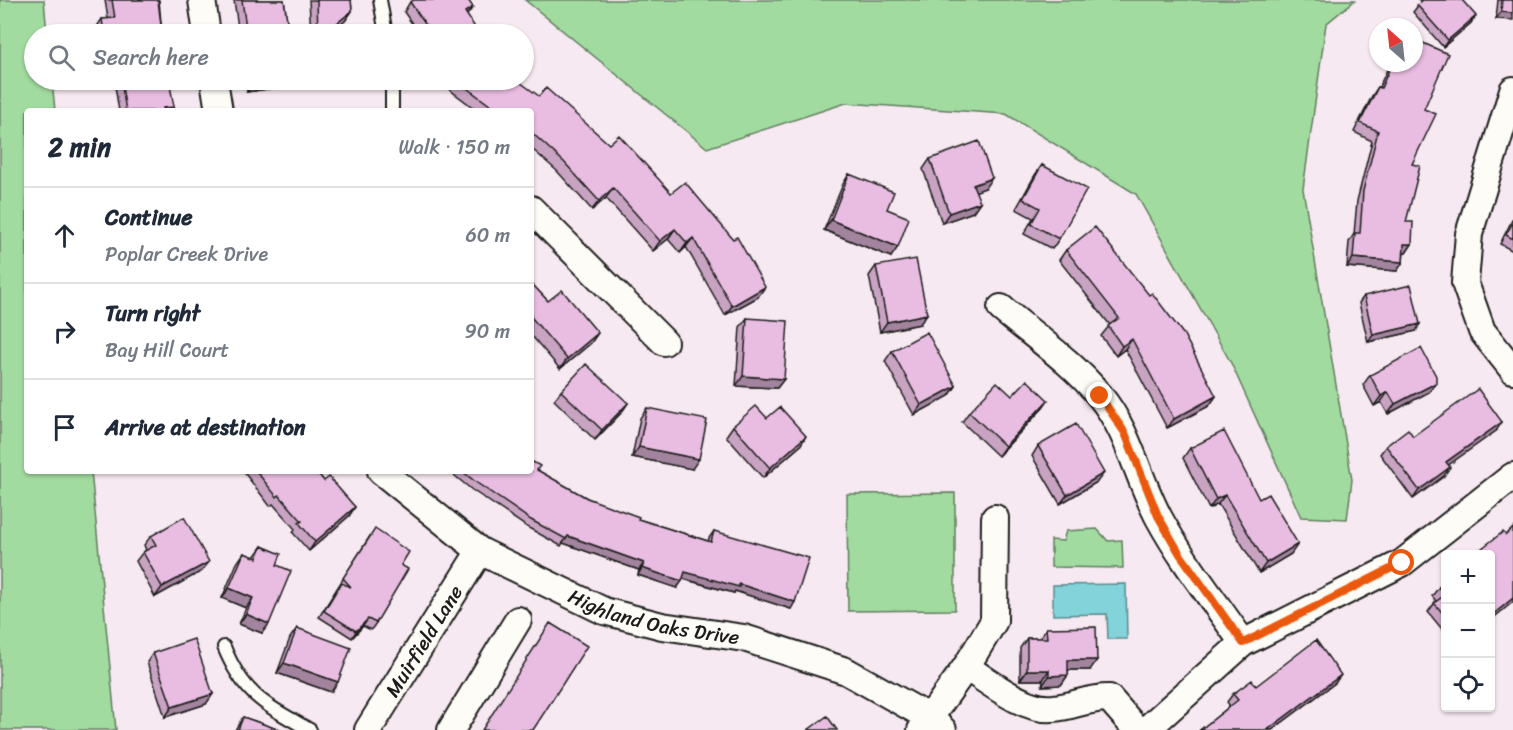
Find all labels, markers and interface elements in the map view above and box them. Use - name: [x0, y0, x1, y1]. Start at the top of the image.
- north arrow: [1369, 18, 1423, 72]
- search box: [24, 24, 534, 90]
- text: Search here: [93, 38, 209, 77]
- icon: search: [45, 41, 78, 74]
- text: 2 min: [48, 124, 111, 170]
- text: Walk · 150 m: [398, 130, 510, 165]
- text: Continue: [105, 198, 193, 237]
- text: 60 m: [465, 218, 510, 253]
- icon: ahead: [48, 219, 81, 252]
- text: Poplar Creek Drive: [105, 237, 268, 272]
- text: Turn right: [105, 294, 200, 333]
- text: 90 m: [465, 314, 510, 349]
- icon: right: [48, 315, 81, 348]
- text: Bay Hill Court: [105, 333, 229, 368]
- route end: [1086, 382, 1112, 408]
- text: Arrive at destination: [105, 408, 306, 447]
- icon: arrive: [48, 411, 81, 444]
- route start: [1388, 549, 1414, 575]
- map controls: [1441, 550, 1495, 712]
- button: +: [1441, 550, 1495, 604]
- street label: Muirfield Lane: [376, 578, 473, 704]
- street label: Highland Oaks Drive: [562, 579, 742, 655]
- button: −: [1441, 604, 1495, 658]
- button: locate: [1441, 658, 1495, 712]

